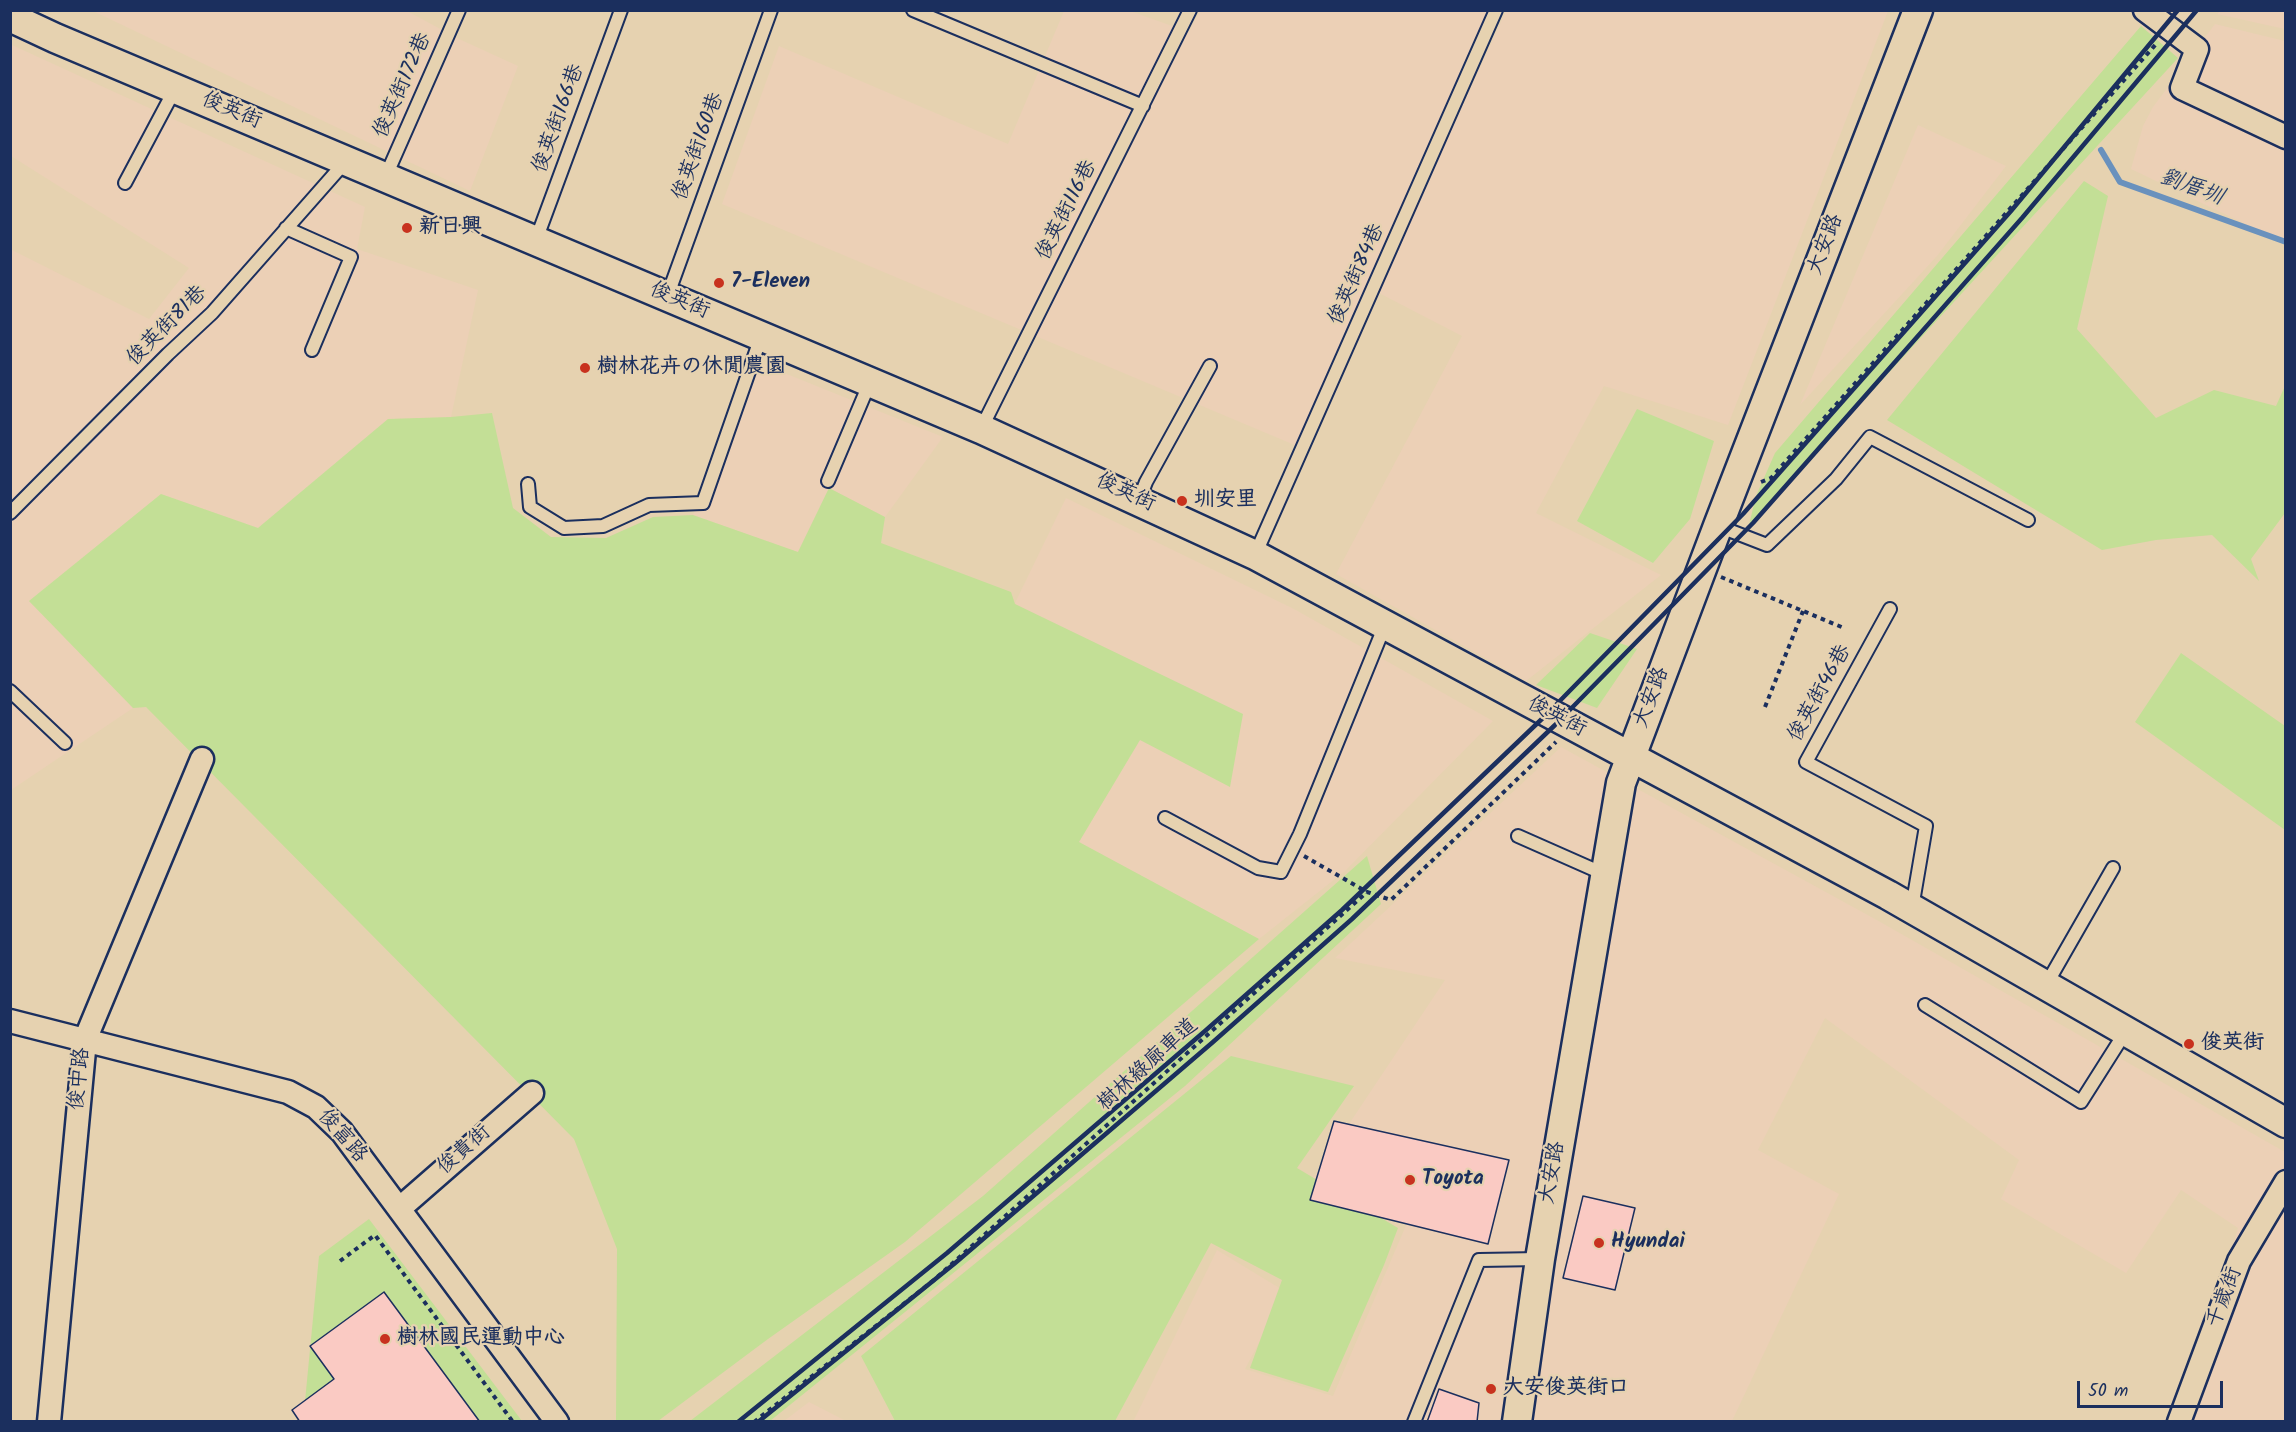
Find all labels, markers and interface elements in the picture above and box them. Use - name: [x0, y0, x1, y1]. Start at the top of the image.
- street label: 俊英街172巷: [370, 29, 438, 143]
- street label: 俊英街166巷: [529, 61, 591, 177]
- street label: 俊英街: [197, 88, 265, 136]
- street label: 俊英街160巷: [669, 90, 731, 204]
- street label: 俊英街116巷: [1032, 157, 1104, 265]
- water label: 劉厝圳: [2155, 165, 2227, 213]
- street label: 大安路: [1804, 211, 1850, 279]
- place label: 新日興: [419, 215, 482, 241]
- street label: 俊英街84巷: [1324, 220, 1392, 330]
- marker: 新日興: [400, 221, 414, 235]
- place label: 7-Eleven: [731, 270, 810, 296]
- marker: 7-Eleven: [712, 276, 726, 290]
- street label: 俊英街: [645, 278, 713, 326]
- street label: 俊英街81巷: [123, 282, 213, 372]
- place label: 樹林花卉の休閒農園: [597, 355, 786, 381]
- marker: 樹林花卉の休閒農園: [578, 361, 592, 375]
- street label: 俊英街: [1091, 469, 1159, 519]
- place label: 圳安里: [1194, 488, 1257, 514]
- marker: 圳安里: [1175, 494, 1189, 508]
- street label: 俊英街46巷: [1784, 641, 1858, 747]
- street label: 大安路: [1630, 664, 1676, 732]
- street label: 俊英街: [1522, 692, 1590, 744]
- street label: 樹林綠廊車道: [1094, 1014, 1204, 1118]
- place label: 俊英街: [2201, 1031, 2264, 1057]
- marker: 俊英街: [2182, 1037, 2196, 1051]
- street label: 俊中路: [65, 1046, 97, 1112]
- street label: 俊富路: [311, 1105, 371, 1169]
- street label: 俊貴街: [433, 1121, 497, 1181]
- street label: 大安路: [1536, 1140, 1572, 1206]
- place label: Toyota: [1422, 1167, 1484, 1193]
- marker: Toyota: [1403, 1173, 1417, 1187]
- place label: Hyundai: [1611, 1230, 1685, 1256]
- marker: Hyundai: [1592, 1236, 1606, 1250]
- street label: 千歲街: [2203, 1264, 2249, 1332]
- place label: 樹林國民運動中心: [397, 1326, 565, 1352]
- marker: 樹林國民運動中心: [378, 1332, 392, 1346]
- scale bar: [2080, 1369, 2226, 1407]
- place label: 大安俊英街口: [1503, 1376, 1629, 1402]
- text: 50 m: [2088, 1377, 2128, 1406]
- marker: 大安俊英街口: [1484, 1382, 1498, 1396]

